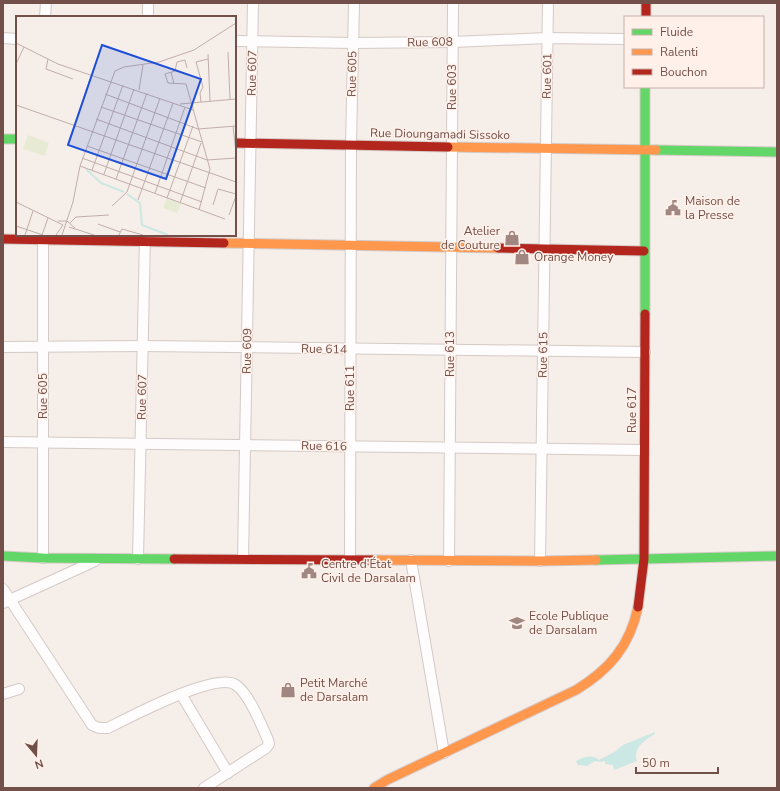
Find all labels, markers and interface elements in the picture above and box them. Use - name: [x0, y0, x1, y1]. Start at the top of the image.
- inset map: [16, 16, 236, 236]
- legend: [624, 16, 764, 88]
- text: Fluide: [660, 24, 693, 40]
- street label: Rue 608: [407, 34, 453, 50]
- text: Ralenti: [660, 44, 698, 60]
- street label: Rue 607: [244, 50, 260, 96]
- street label: Rue 605: [344, 51, 360, 97]
- street label: Rue 601: [539, 53, 555, 99]
- street label: Rue 603: [444, 64, 460, 110]
- text: Bouchon: [660, 64, 707, 80]
- street label: Rue Dioungamadi Sissoko: [370, 125, 510, 143]
- place label: Maison de la Presse: [685, 193, 740, 223]
- public building icon: Maison de la Presse: [664, 199, 682, 217]
- place label: Atelier de Couture: [441, 223, 501, 253]
- shop icon: Atelier de Couture: [503, 229, 521, 247]
- shop icon: Orange Money: [513, 248, 531, 266]
- place label: Orange Money: [534, 249, 614, 265]
- street label: Rue 609: [239, 328, 255, 374]
- street label: Rue 613: [442, 331, 458, 377]
- street label: Rue 615: [535, 332, 551, 378]
- street label: Rue 614: [301, 341, 347, 357]
- street label: Rue 611: [342, 365, 358, 411]
- street label: Rue 605: [35, 373, 51, 419]
- street label: Rue 607: [134, 374, 150, 420]
- street label: Rue 617: [624, 387, 640, 433]
- street label: Rue 616: [301, 438, 347, 454]
- place label: Centre d'État Civil de Darsalam: [321, 556, 416, 586]
- public building icon: Centre d'État Civil de Darsalam: [300, 562, 318, 580]
- place label: Ecole Publique de Darsalam: [529, 608, 609, 638]
- school or university icon: Ecole Publique de Darsalam: [508, 614, 526, 632]
- place label: Petit Marché de Darsalam: [300, 675, 368, 705]
- shop icon: Petit Marché de Darsalam: [279, 681, 297, 699]
- north arrow: [16, 735, 56, 775]
- scale bar: [636, 749, 718, 775]
- text: 50 m: [642, 755, 670, 771]
- text: N: [33, 756, 45, 772]

